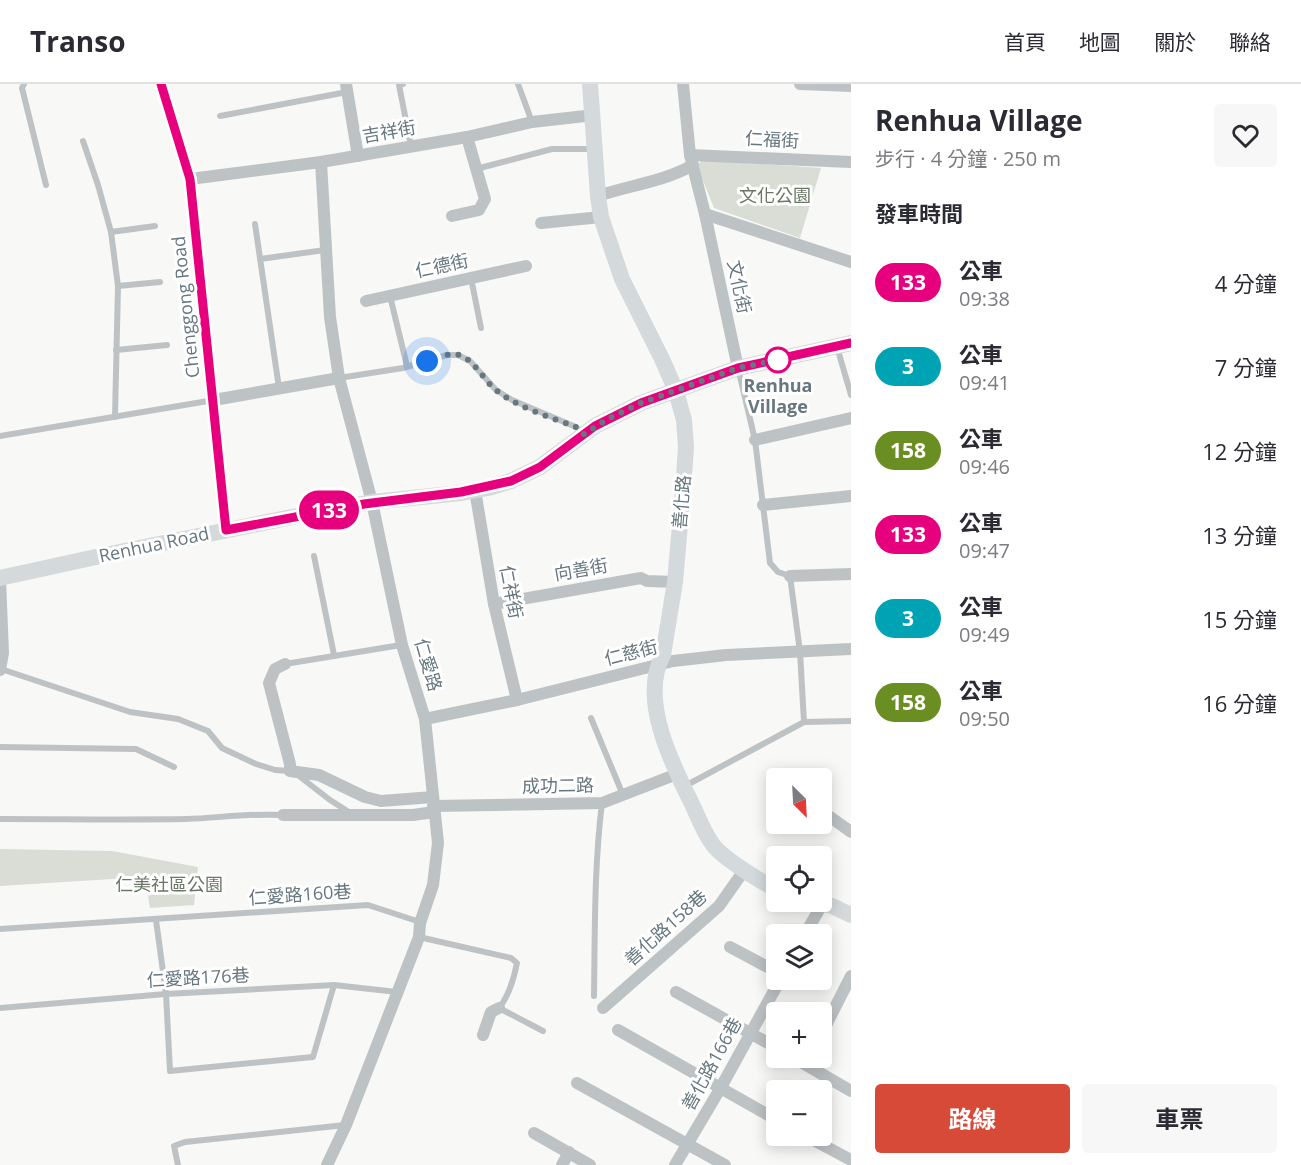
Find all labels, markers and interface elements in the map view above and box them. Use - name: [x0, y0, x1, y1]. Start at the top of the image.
- text: Transo: [30, 22, 126, 60]
- text: 首頁: [1004, 28, 1046, 56]
- text: 地圖: [1079, 28, 1121, 56]
- text: 關於: [1154, 28, 1196, 56]
- text: 聯絡: [1229, 28, 1271, 56]
- text: Renhua Village: [875, 101, 1083, 139]
- button: heart: [1214, 104, 1277, 167]
- street label: 吉祥街: [360, 115, 417, 148]
- street label: 仁福街: [744, 126, 800, 152]
- text: 步行 · 4 分鐘 · 250 m: [875, 145, 1061, 172]
- park label: 文化公園: [739, 183, 811, 207]
- text: 發車時間: [875, 198, 963, 228]
- street label: Chenggong Road: [166, 235, 204, 379]
- street label: 仁德街: [413, 248, 471, 282]
- text: 公車: [959, 255, 1003, 285]
- street label: 文化街: [723, 258, 757, 316]
- text: 133: [890, 268, 926, 296]
- text: 4 分鐘: [1215, 268, 1277, 298]
- text: 09:38: [959, 285, 1010, 312]
- text: 公車: [959, 339, 1003, 369]
- your location: [412, 346, 442, 376]
- marker: Renhua Village: [765, 347, 791, 373]
- text: 3: [902, 352, 914, 380]
- text: 7 分鐘: [1215, 352, 1277, 382]
- text: 09:41: [959, 369, 1010, 396]
- place label: Renhua Village: [744, 373, 812, 418]
- text: 公車: [959, 423, 1003, 453]
- text: 158: [890, 436, 926, 464]
- text: 12 分鐘: [1202, 436, 1277, 466]
- text: 09:46: [959, 453, 1010, 480]
- street label: 善化路: [667, 474, 695, 530]
- line badge: 133: [294, 490, 364, 530]
- text: 133: [311, 496, 347, 524]
- text: 公車: [959, 507, 1003, 537]
- text: 133: [890, 520, 926, 548]
- text: 13 分鐘: [1202, 520, 1277, 550]
- street label: Renhua Road: [97, 521, 211, 567]
- text: 09:47: [959, 537, 1010, 564]
- street label: 向善街: [552, 553, 609, 586]
- street label: 仁祥街: [495, 563, 529, 621]
- text: 公車: [959, 591, 1003, 621]
- text: 3: [902, 604, 914, 632]
- text: 15 分鐘: [1202, 604, 1277, 634]
- text: 09:49: [959, 621, 1010, 648]
- street label: 仁慈街: [602, 634, 660, 670]
- street label: 仁愛路: [410, 635, 448, 694]
- text: 公車: [959, 675, 1003, 705]
- text: 158: [890, 688, 926, 716]
- text: 16 分鐘: [1202, 688, 1277, 718]
- text: 09:50: [959, 705, 1010, 732]
- north arrow: [766, 768, 832, 834]
- map controls: [766, 768, 832, 1146]
- street label: 成功二路: [522, 772, 594, 798]
- button: locate: [766, 846, 832, 912]
- park label: 仁美社區公園: [115, 872, 223, 896]
- street label: 仁愛路160巷: [248, 878, 352, 910]
- street label: 善化路158巷: [619, 884, 712, 971]
- button: layers: [766, 924, 832, 990]
- street label: 仁愛路176巷: [146, 962, 250, 992]
- button: +: [766, 1002, 832, 1068]
- street label: 善化路166巷: [676, 1013, 747, 1114]
- button: −: [766, 1080, 832, 1146]
- button: 路線: [875, 1084, 1070, 1153]
- button: 車票: [1082, 1084, 1277, 1153]

